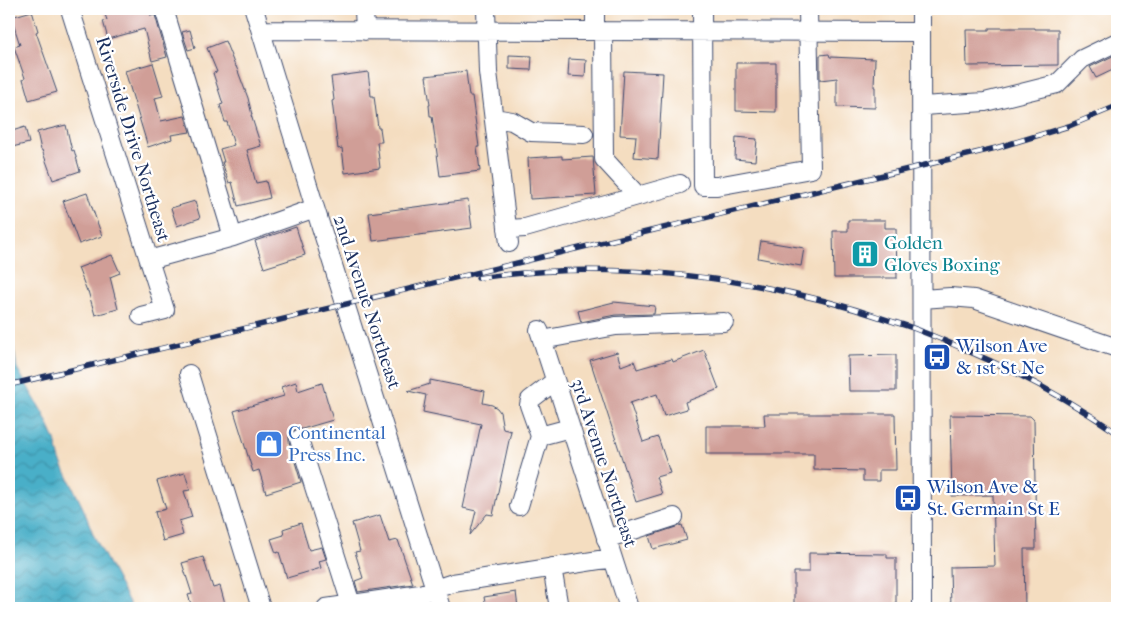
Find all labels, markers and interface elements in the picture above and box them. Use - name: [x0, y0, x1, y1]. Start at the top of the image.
- street label: Riverside Drive Northeast: [91, 34, 175, 245]
- street label: 2nd Avenue Northeast: [328, 212, 406, 392]
- place label: Golden Gloves Boxing: [884, 232, 1001, 276]
- building icon: Golden Gloves Boxing: [850, 239, 880, 269]
- place label: Wilson Ave & 1st St Ne: [955, 335, 1047, 379]
- bus stop icon: Wilson Ave & 1st St Ne: [922, 342, 952, 372]
- street label: 3rd Avenue Northeast: [566, 376, 642, 551]
- place label: Continental Press Inc.: [288, 422, 386, 466]
- shop icon: Continental Press Inc.: [254, 429, 284, 459]
- place label: Wilson Ave & St. Germain St E: [926, 476, 1060, 520]
- bus stop icon: Wilson Ave & St. Germain St E: [893, 483, 923, 513]

